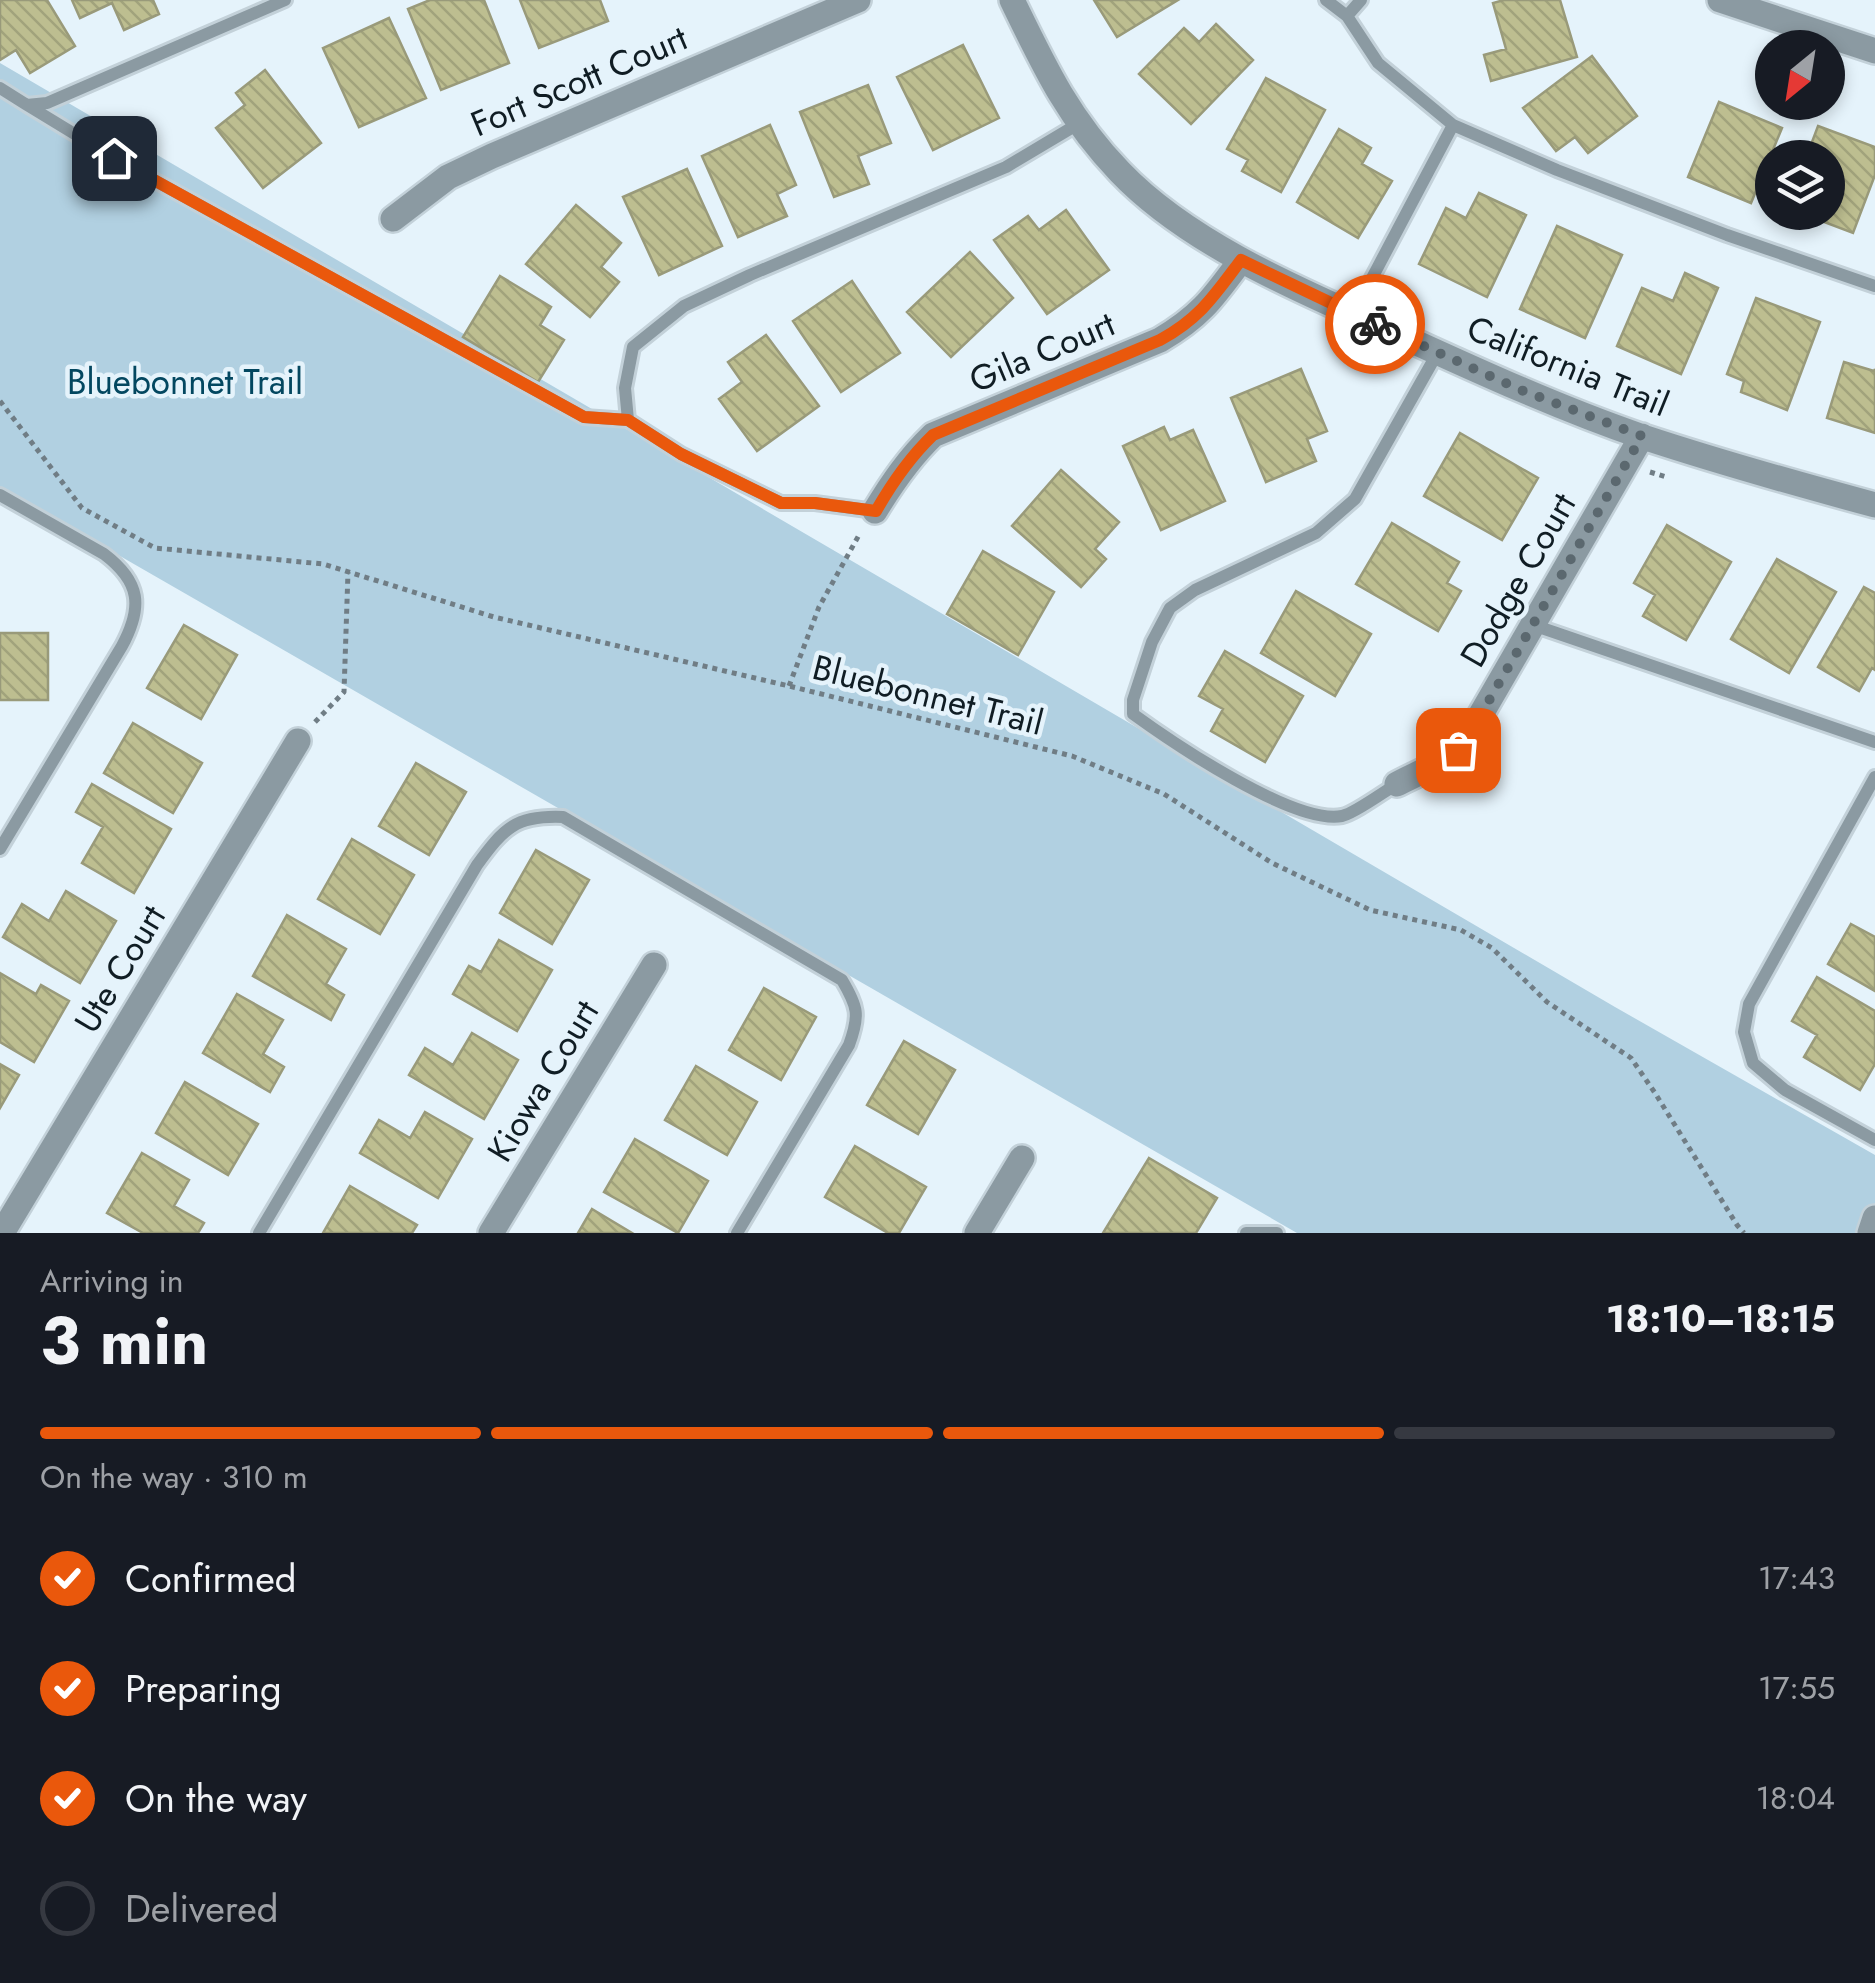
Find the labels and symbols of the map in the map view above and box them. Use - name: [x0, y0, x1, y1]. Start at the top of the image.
- street label: Fort Scott Court: [463, 13, 695, 149]
- north arrow: [1755, 30, 1845, 120]
- pin: [72, 116, 157, 201]
- courier: [1325, 274, 1425, 374]
- street label: Gila Court: [962, 299, 1123, 405]
- street label: California Trail: [1460, 303, 1676, 429]
- park label: Bluebonnet Trail: [67, 357, 303, 407]
- street label: Dodge Court: [1448, 483, 1588, 676]
- street label: Bluebonnet Trail: [807, 642, 1049, 748]
- pin: [1416, 708, 1501, 793]
- street label: Ute Court: [62, 895, 178, 1042]
- street label: Kiowa Court: [475, 990, 611, 1171]

